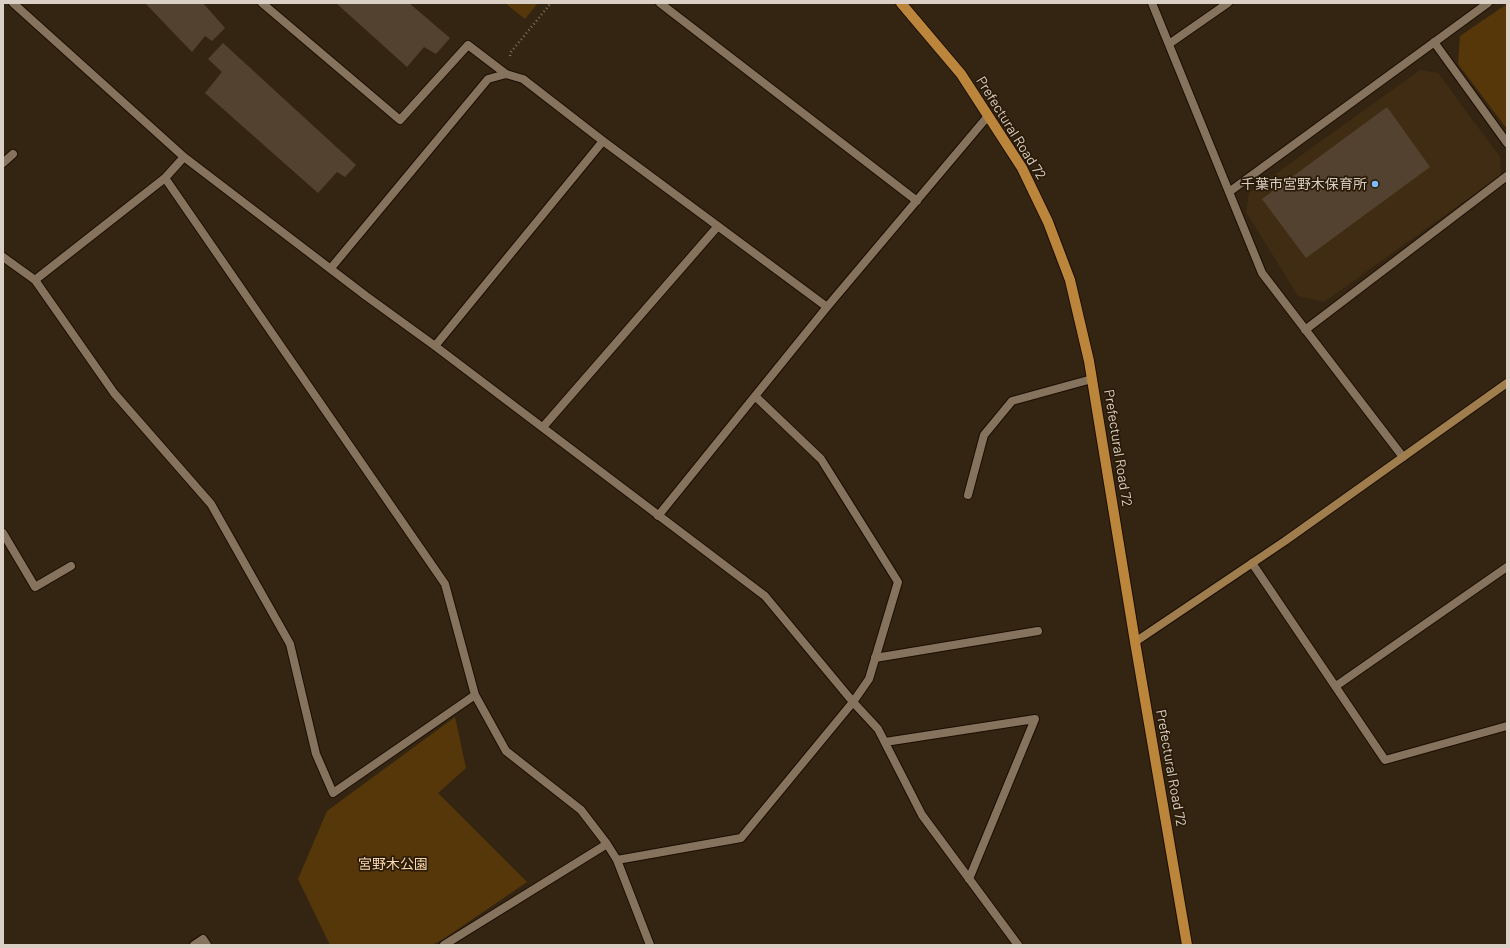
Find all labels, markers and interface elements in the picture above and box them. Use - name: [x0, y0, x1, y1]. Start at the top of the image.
- street label: Prefectural Road 72: [972, 73, 1050, 183]
- place label: 千葉市宮野木保育所: [1241, 176, 1367, 192]
- marker: 千葉市宮野木保育所: [1370, 179, 1380, 189]
- street label: Prefectural Road 72: [1100, 388, 1136, 508]
- street label: Prefectural Road 72: [1152, 708, 1190, 828]
- park label: 宮野木公園: [358, 856, 428, 872]

